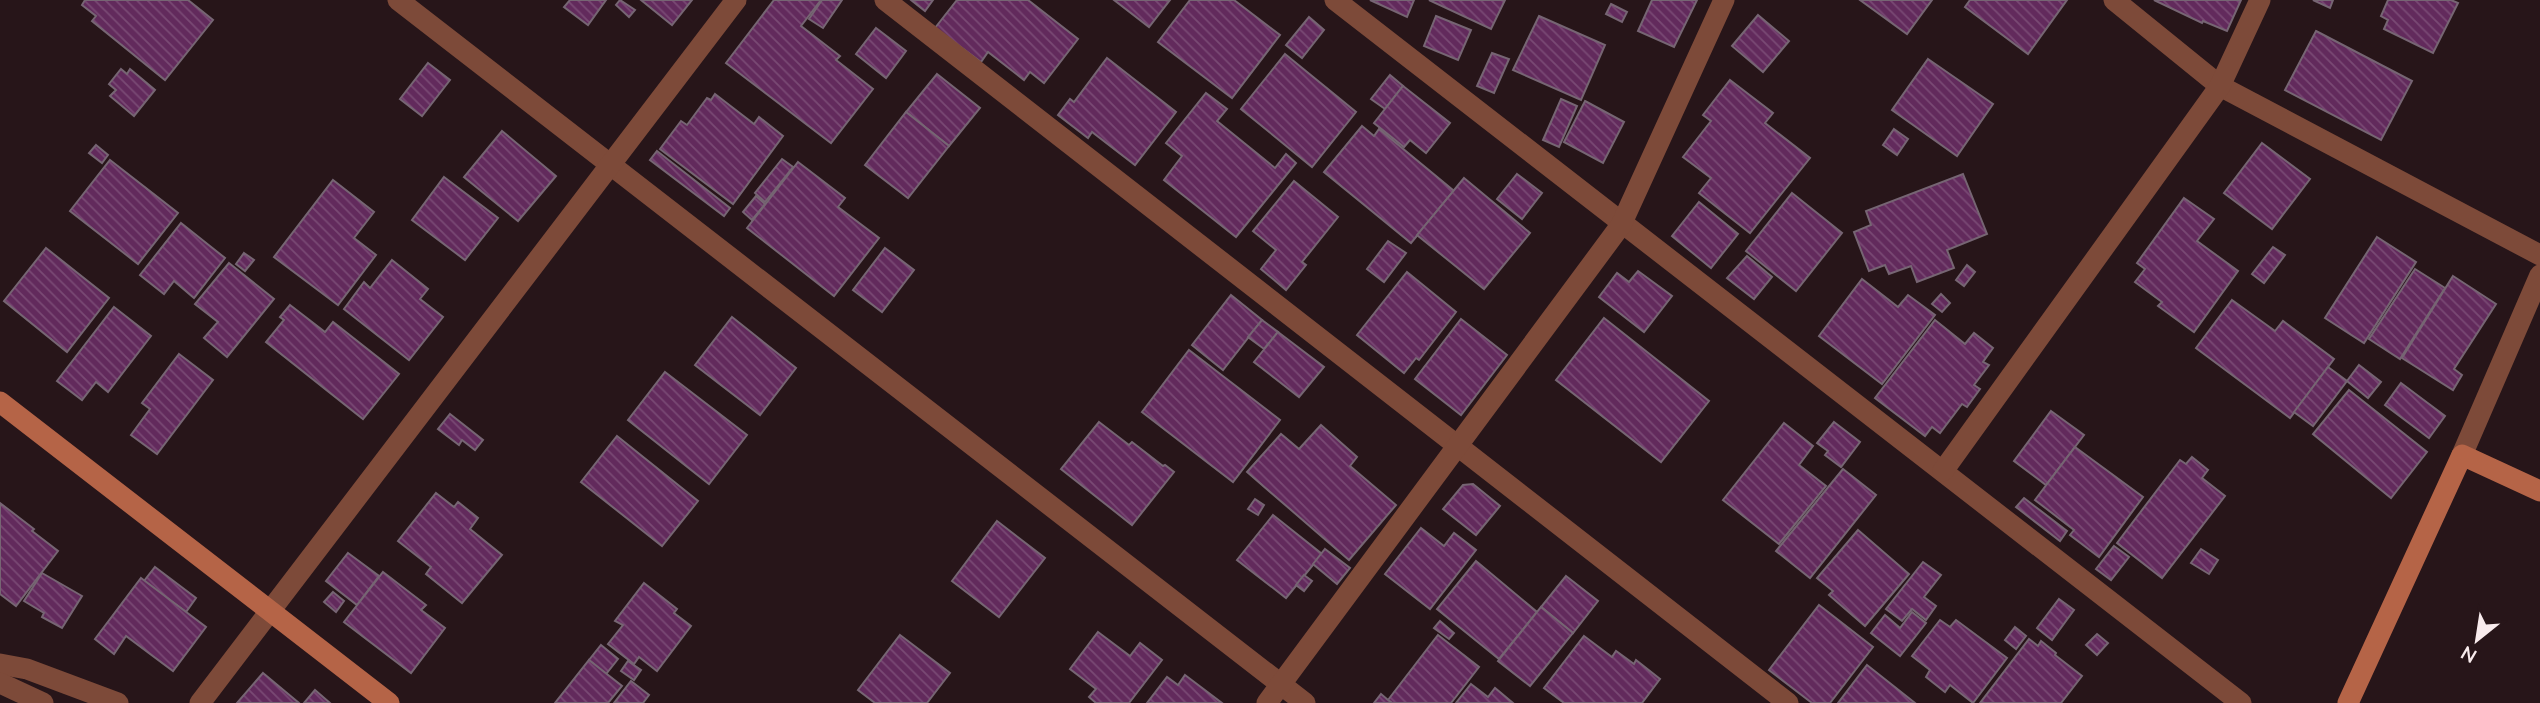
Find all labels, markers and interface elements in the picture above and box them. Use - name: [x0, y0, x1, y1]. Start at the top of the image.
- north arrow: [2442, 605, 2512, 675]
- text: N: [2456, 639, 2482, 669]

